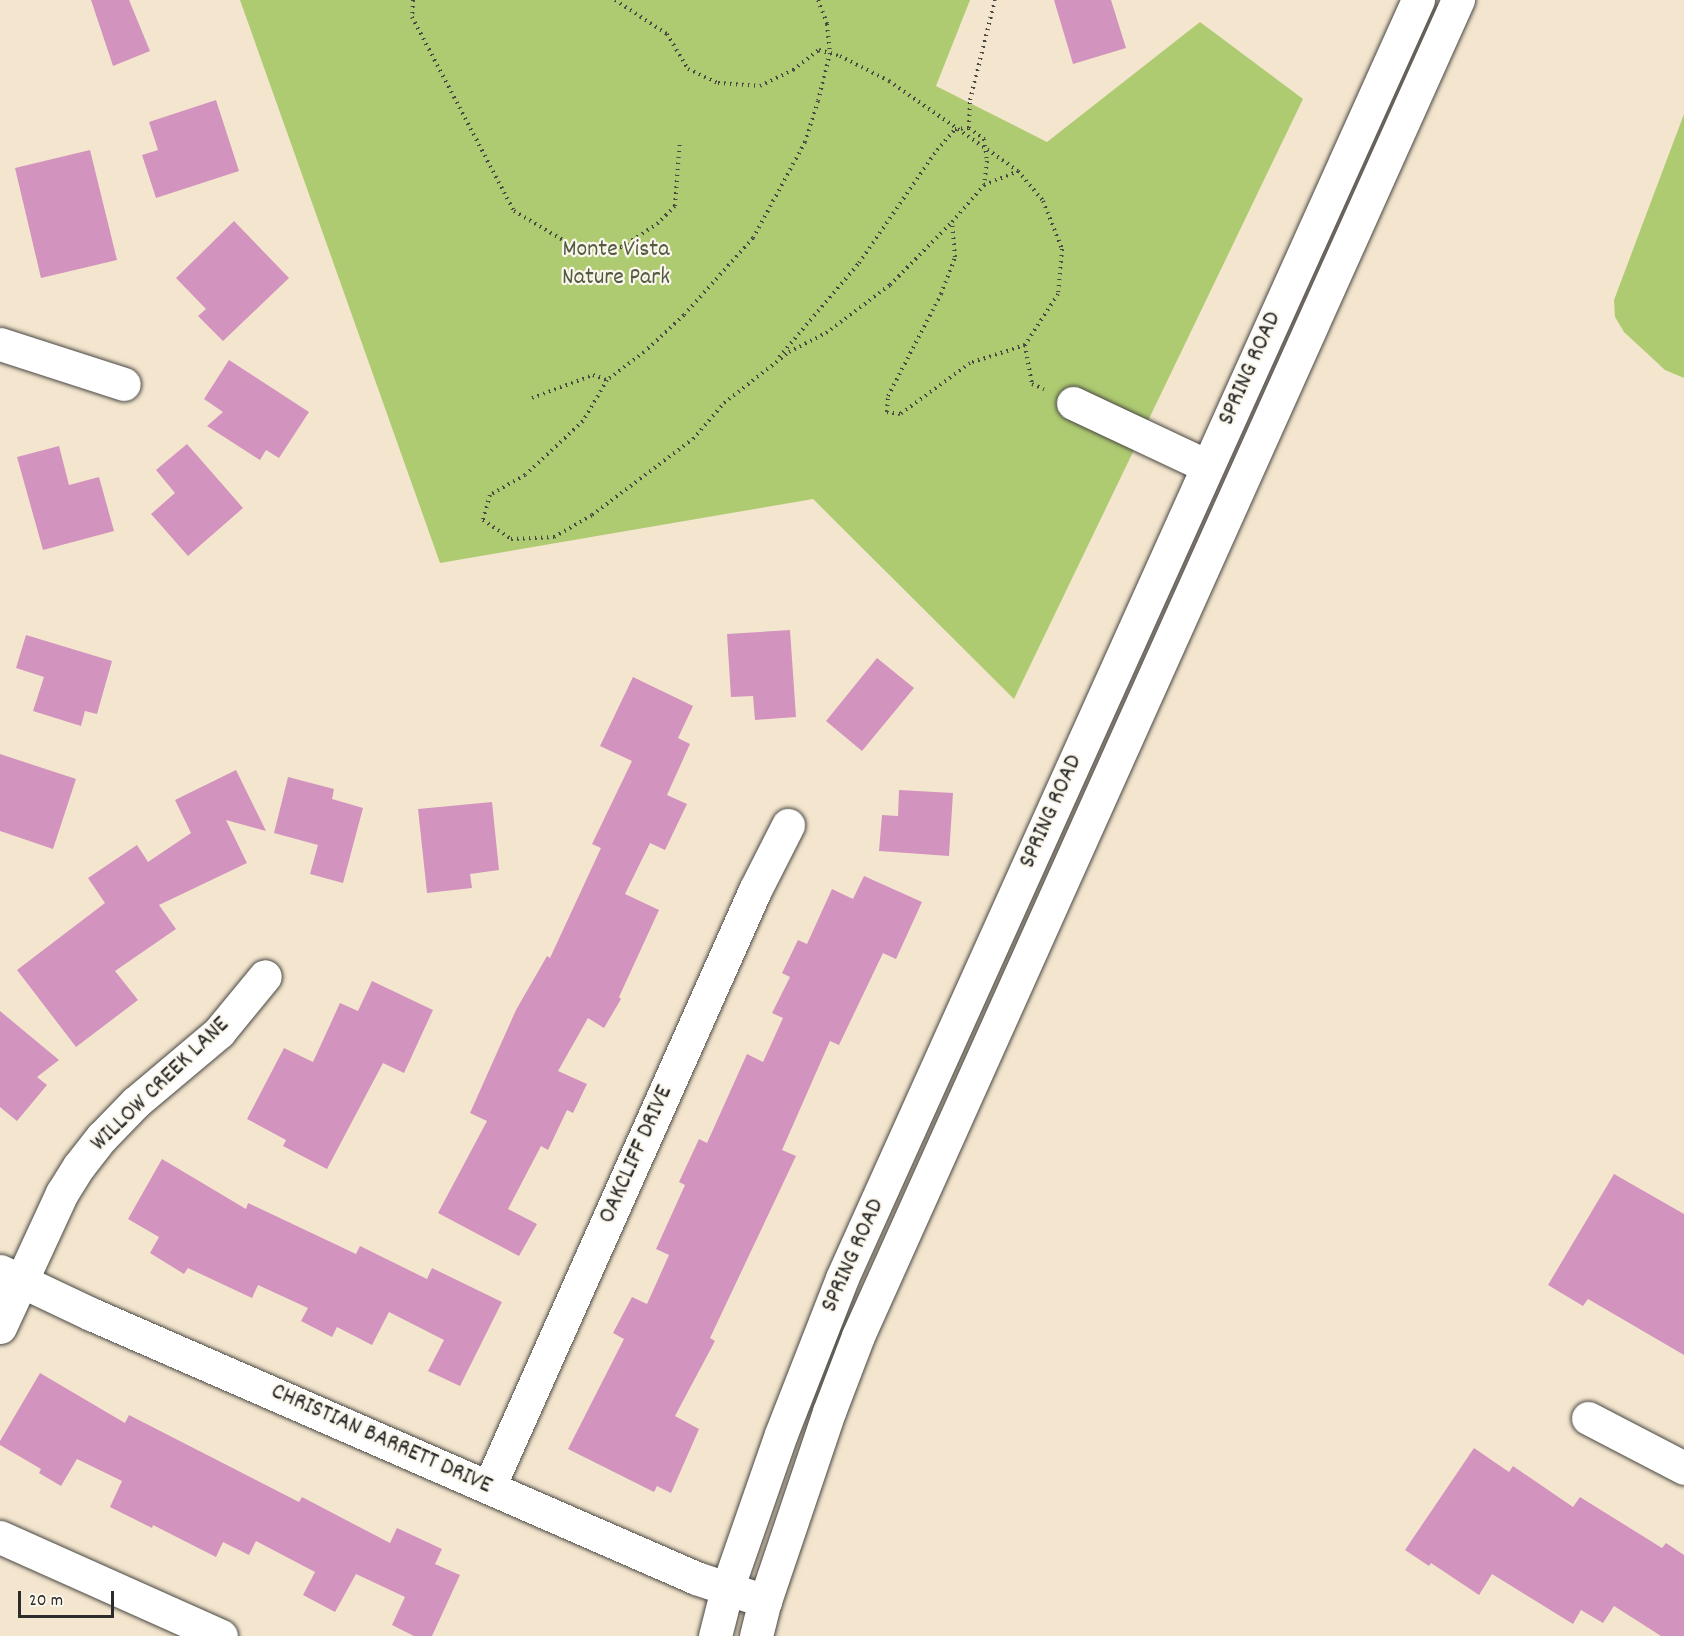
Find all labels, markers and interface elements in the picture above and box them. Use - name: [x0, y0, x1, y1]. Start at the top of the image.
- park label: Monte Vista Nature Park: [562, 237, 670, 293]
- street label: SPRING ROAD: [1213, 308, 1289, 430]
- street label: SPRING ROAD: [1014, 751, 1090, 873]
- street label: WILLOW CREEK LANE: [86, 1012, 236, 1158]
- street label: OAKCLIFF DRIVE: [594, 1082, 680, 1228]
- street label: SPRING ROAD: [816, 1195, 892, 1317]
- street label: CHRISTIAN BARRETT DRIVE: [266, 1378, 496, 1502]
- scale bar: [21, 1579, 117, 1617]
- text: 20 m: [29, 1589, 63, 1614]

